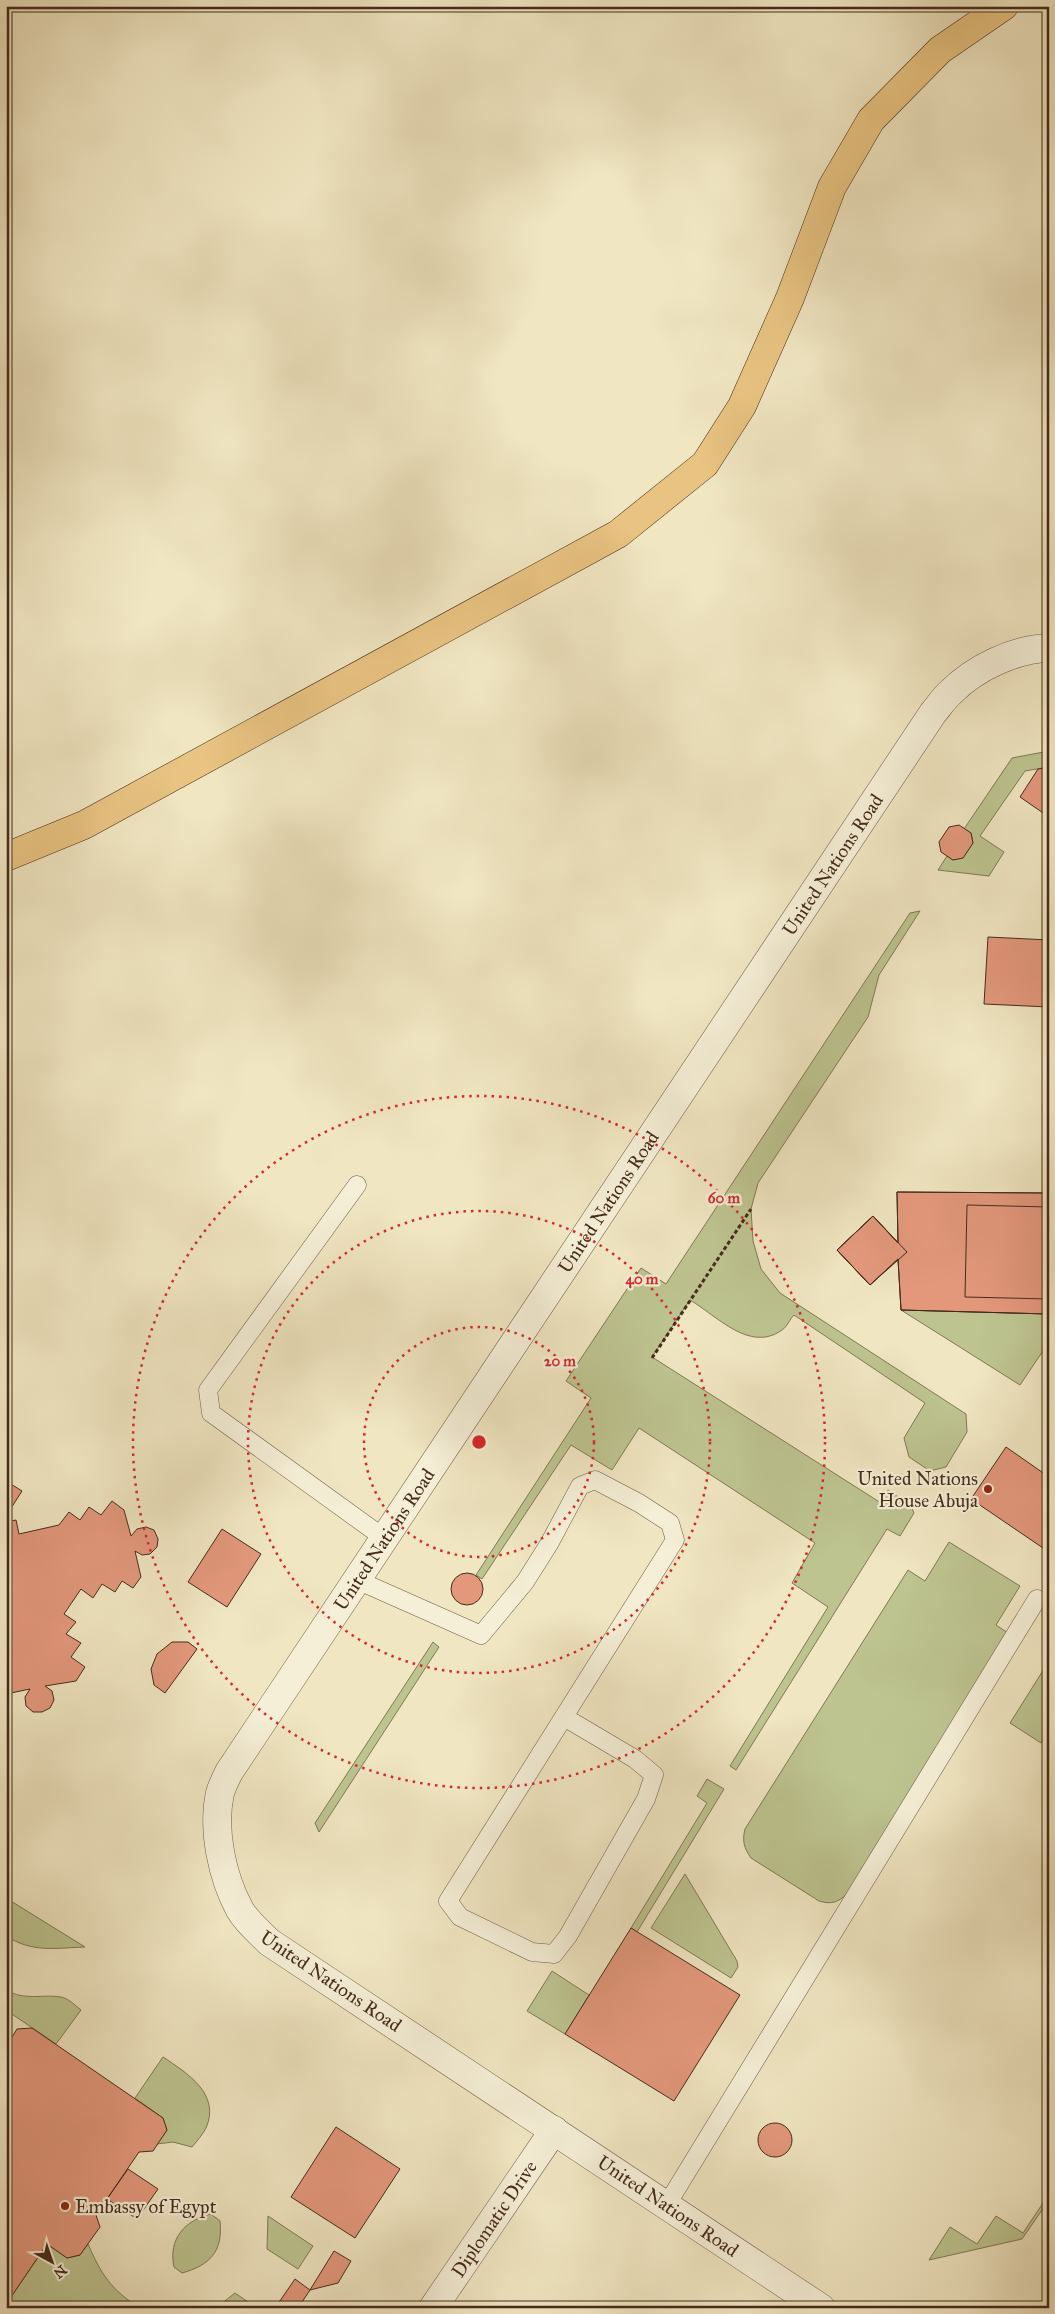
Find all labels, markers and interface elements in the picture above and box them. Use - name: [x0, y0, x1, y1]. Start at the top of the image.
- street label: United Nations Road: [777, 789, 888, 940]
- street label: United Nations Road: [553, 1126, 664, 1277]
- text: 60 m: [708, 1189, 741, 1207]
- text: 40 m: [626, 1270, 659, 1289]
- text: 20 m: [544, 1352, 576, 1370]
- centre of rings: [470, 1433, 488, 1451]
- street label: United Nations Road: [328, 1464, 439, 1614]
- place label: United Nations House Abuja: [857, 1467, 979, 1512]
- marker: United Nations House Abuja: [982, 1483, 994, 1495]
- street label: United Nations Road: [256, 1925, 406, 2037]
- street label: United Nations Road: [593, 2150, 743, 2262]
- street label: Diplomatic Drive: [446, 2156, 542, 2282]
- place label: Embassy of Egypt: [75, 2195, 217, 2219]
- marker: Embassy of Egypt: [59, 2200, 71, 2212]
- north arrow: [28, 2236, 78, 2286]
- text: N: [50, 2261, 70, 2282]

